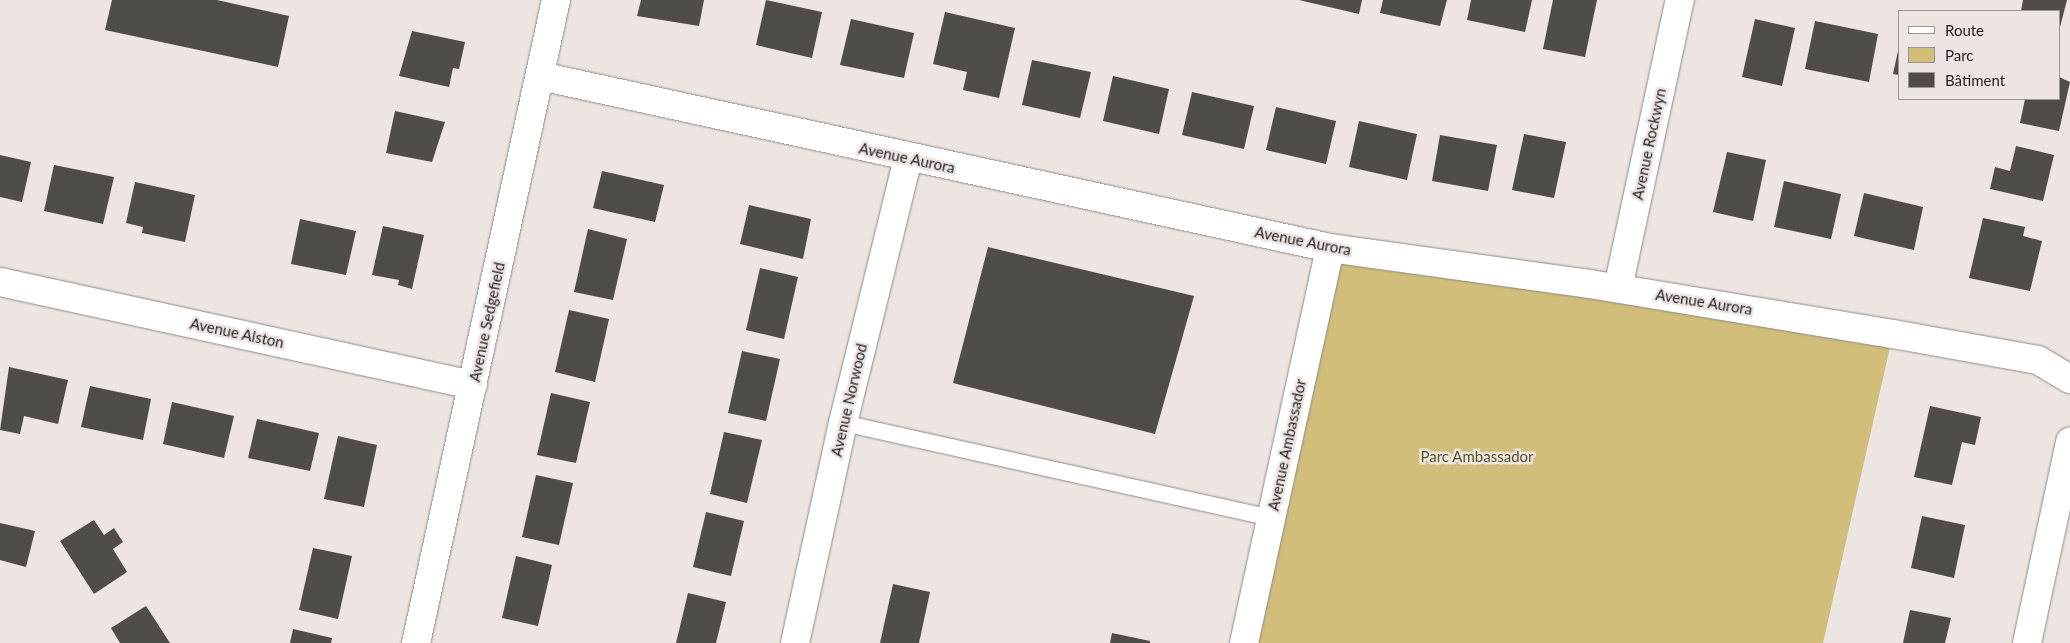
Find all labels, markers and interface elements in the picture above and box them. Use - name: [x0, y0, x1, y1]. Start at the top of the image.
- legend: [1898, 10, 2060, 100]
- text: Route: [1945, 21, 1984, 39]
- text: Parc: [1945, 46, 1974, 64]
- text: Bâtiment: [1945, 71, 2005, 89]
- street label: Avenue Rockwyn: [1628, 87, 1670, 201]
- street label: Avenue Aurora: [857, 139, 957, 177]
- street label: Avenue Aurora: [1253, 223, 1353, 259]
- street label: Avenue Sedgefield: [466, 261, 508, 383]
- street label: Avenue Aurora: [1654, 285, 1754, 319]
- street label: Avenue Alston: [188, 314, 286, 352]
- street label: Avenue Norwood: [827, 342, 871, 458]
- street label: Avenue Ambassador: [1264, 377, 1310, 513]
- park label: Parc Ambassador: [1420, 448, 1534, 466]

